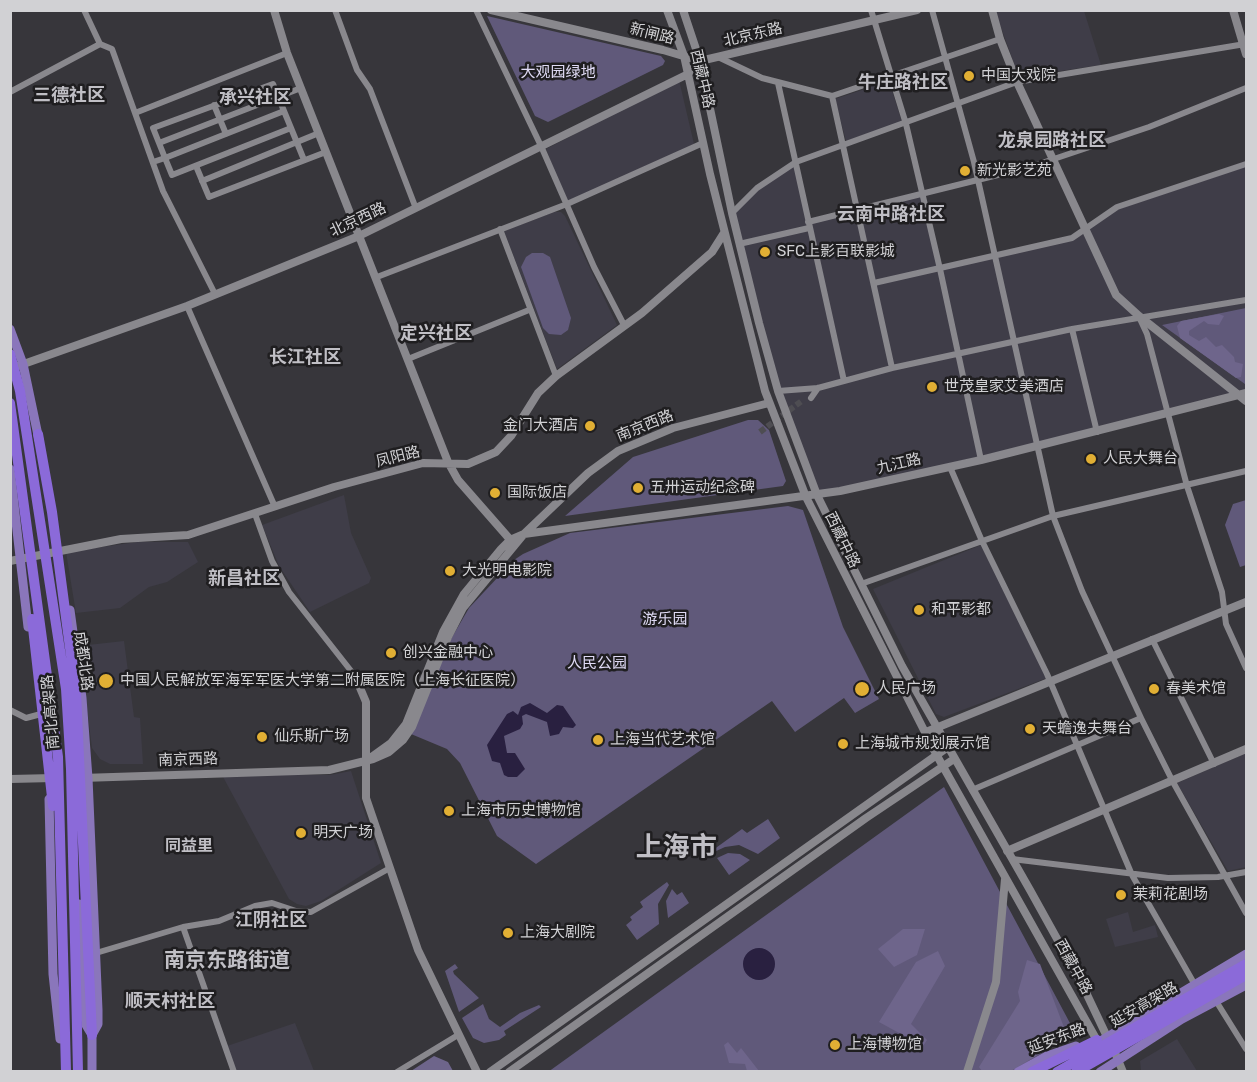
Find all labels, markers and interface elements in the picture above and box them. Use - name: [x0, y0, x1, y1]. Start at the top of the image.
- street label: 北京东路: [722, 19, 784, 51]
- street label: 新闸路: [628, 20, 676, 48]
- street label: 西藏中路: [686, 48, 718, 110]
- park label: 大观园绿地: [521, 64, 595, 82]
- place label: 中国大戏院: [981, 67, 1056, 85]
- marker: 中国大戏院: [962, 69, 976, 83]
- district label: 牛庄路社区: [858, 72, 948, 94]
- district label: 三德社区: [33, 85, 105, 107]
- district label: 承兴社区: [219, 87, 291, 109]
- district label: 龙泉园路社区: [998, 130, 1106, 152]
- place label: 新光影艺苑: [977, 162, 1052, 180]
- marker: 新光影艺苑: [958, 164, 972, 178]
- street label: 北京西路: [327, 199, 389, 241]
- district label: 云南中路社区: [837, 204, 945, 226]
- place label: SFC上影百联影城: [777, 243, 895, 261]
- marker: SFC上影百联影城: [758, 245, 772, 259]
- district label: 定兴社区: [400, 323, 472, 345]
- district label: 长江社区: [269, 347, 341, 369]
- place label: 世茂皇家艾美酒店: [944, 378, 1064, 396]
- marker: 世茂皇家艾美酒店: [925, 380, 939, 394]
- street label: 南京西路: [614, 406, 676, 446]
- place label: 金门大酒店: [503, 417, 578, 435]
- marker: 金门大酒店: [583, 419, 597, 433]
- street label: 凤阳路: [374, 443, 422, 471]
- street label: 九江路: [875, 450, 923, 478]
- place label: 人民大舞台: [1103, 450, 1178, 468]
- marker: 人民大舞台: [1084, 452, 1098, 466]
- place label: 五卅运动纪念碑: [650, 479, 755, 497]
- marker: 五卅运动纪念碑: [631, 481, 645, 495]
- place label: 国际饭店: [507, 484, 567, 502]
- marker: 国际饭店: [488, 486, 502, 500]
- street label: 西藏中路: [821, 509, 863, 571]
- place label: 大光明电影院: [462, 562, 552, 580]
- marker: 大光明电影院: [443, 564, 457, 578]
- district label: 新昌社区: [208, 568, 280, 590]
- place label: 和平影都: [931, 601, 991, 619]
- marker: 和平影都: [912, 603, 926, 617]
- park label: 游乐园: [643, 611, 687, 629]
- street label: 成都北路: [70, 630, 96, 692]
- place label: 创兴金融中心: [403, 644, 493, 662]
- marker: 创兴金融中心: [384, 646, 398, 660]
- park label: 人民公园: [567, 655, 627, 673]
- marker: 中国人民解放军海军军医大学第二附属医院（上海长征医院）: [97, 672, 115, 690]
- place label: 中国人民解放军海军军医大学第二附属医院（上海长征医院）: [120, 672, 525, 690]
- street label: 南北高架路: [39, 674, 63, 750]
- marker: 人民广场: [853, 680, 871, 698]
- place label: 人民广场: [876, 680, 936, 698]
- place label: 春美术馆: [1166, 680, 1226, 698]
- marker: 春美术馆: [1147, 682, 1161, 696]
- place label: 天蟾逸夫舞台: [1042, 720, 1132, 738]
- marker: 天蟾逸夫舞台: [1023, 722, 1037, 736]
- place label: 仙乐斯广场: [274, 728, 349, 746]
- marker: 仙乐斯广场: [255, 730, 269, 744]
- place label: 上海当代艺术馆: [610, 731, 715, 749]
- marker: 上海当代艺术馆: [591, 733, 605, 747]
- place label: 上海城市规划展示馆: [855, 735, 990, 753]
- marker: 上海城市规划展示馆: [836, 737, 850, 751]
- street label: 南京西路: [158, 750, 218, 770]
- place label: 上海市历史博物馆: [461, 802, 581, 820]
- marker: 上海市历史博物馆: [442, 804, 456, 818]
- place label: 明天广场: [313, 824, 373, 842]
- marker: 明天广场: [294, 826, 308, 840]
- district label: 上海市: [636, 832, 716, 864]
- district label: 同益里: [165, 836, 213, 856]
- place label: 茉莉花剧场: [1133, 886, 1208, 904]
- marker: 茉莉花剧场: [1114, 888, 1128, 902]
- district label: 江阴社区: [235, 910, 307, 932]
- place label: 上海大剧院: [520, 924, 595, 942]
- marker: 上海大剧院: [501, 926, 515, 940]
- street label: 西藏中路: [1051, 936, 1095, 998]
- district label: 南京东路街道: [164, 948, 290, 974]
- street label: 延安高架路: [1107, 978, 1181, 1032]
- district label: 顺天村社区: [125, 991, 215, 1013]
- street label: 延安东路: [1026, 1020, 1088, 1058]
- place label: 上海博物馆: [847, 1036, 922, 1054]
- marker: 上海博物馆: [828, 1038, 842, 1052]

